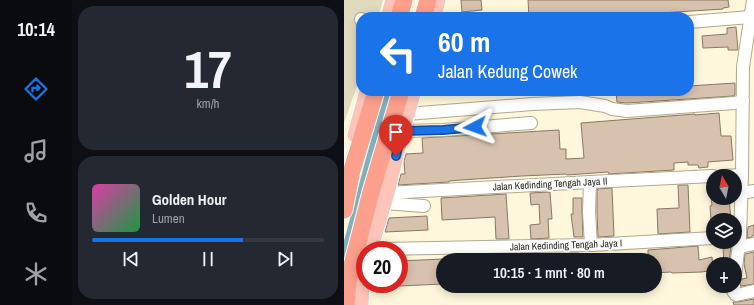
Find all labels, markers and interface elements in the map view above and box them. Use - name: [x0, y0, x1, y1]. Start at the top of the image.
- text: 10:14: [17, 17, 55, 42]
- text: 60 m: [438, 23, 490, 61]
- icon: left: [372, 28, 424, 80]
- text: 17: [184, 34, 232, 104]
- text: Jalan Kedung Cowek: [438, 59, 577, 84]
- icon: directions: [22, 75, 50, 103]
- text: km/h: [196, 95, 220, 112]
- position arrow: [454, 106, 496, 148]
- pin: [379, 115, 413, 156]
- icon: arrive: [385, 121, 407, 143]
- icon: music: [22, 137, 50, 165]
- north arrow: [706, 169, 742, 205]
- map controls: [706, 169, 742, 293]
- street label: Jalan Kedinding Tengah Jaya II: [492, 175, 608, 193]
- text: Golden Hour: [152, 189, 227, 210]
- icon: phone: [22, 199, 50, 227]
- text: Lumen: [152, 210, 185, 227]
- button: layers: [706, 213, 742, 249]
- street label: Jalan Kedinding Tengah Jaya I: [510, 237, 622, 253]
- speed limit sign: 20: [356, 241, 408, 293]
- icon: previous: [120, 248, 142, 270]
- icon: pause: [197, 248, 219, 270]
- icon: next: [274, 248, 296, 270]
- button: +: [706, 257, 742, 293]
- icon: climate: [22, 260, 50, 288]
- text: 10:15 · 1 mnt · 80 m: [493, 262, 605, 283]

